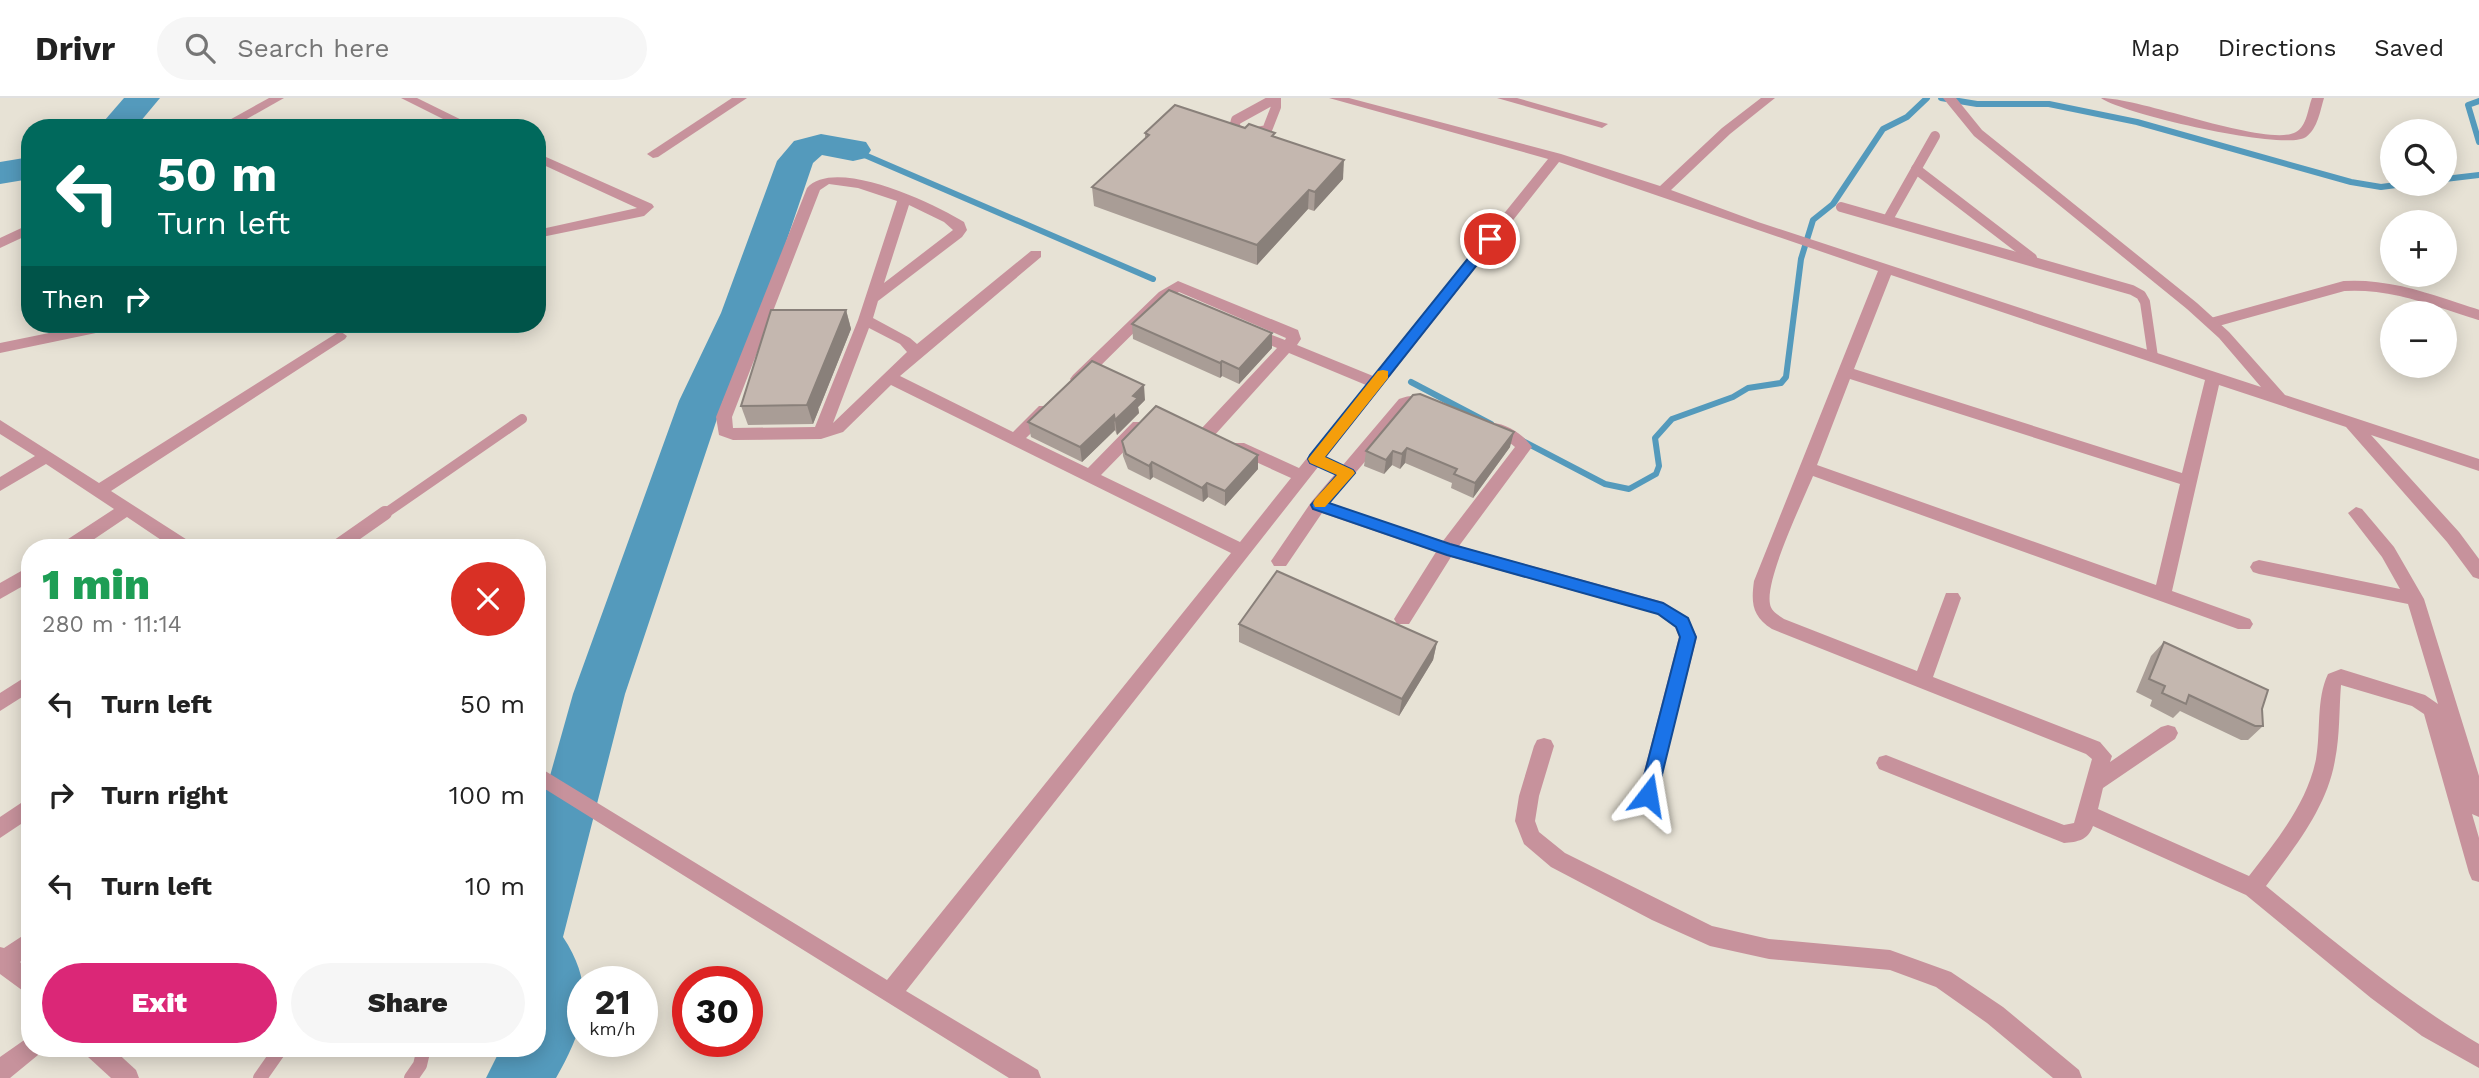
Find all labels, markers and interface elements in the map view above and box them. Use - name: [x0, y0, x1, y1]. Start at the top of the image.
- search box: [157, 17, 647, 80]
- text: Drivr: [35, 29, 115, 68]
- icon: search: [181, 29, 219, 67]
- text: Search here: [237, 33, 390, 63]
- text: Map: [2131, 34, 2180, 62]
- text: Directions: [2218, 34, 2336, 62]
- text: Saved: [2374, 34, 2444, 62]
- map controls: [2380, 119, 2457, 378]
- button: search: [2380, 119, 2457, 196]
- text: 50 m: [157, 145, 277, 203]
- icon: left: [42, 147, 133, 238]
- text: Turn left: [157, 204, 290, 242]
- pin: [1460, 209, 1520, 269]
- button: +: [2380, 210, 2457, 287]
- icon: arrive: [1471, 220, 1509, 258]
- icon: right: [118, 280, 156, 318]
- text: Then: [42, 284, 104, 314]
- button: −: [2380, 301, 2457, 378]
- text: 1 min: [42, 560, 150, 609]
- button: close: [451, 562, 525, 636]
- text: 280 m · 11:14: [42, 611, 182, 638]
- icon: left: [42, 685, 80, 723]
- text: Turn left: [101, 689, 212, 719]
- text: 50 m: [460, 689, 525, 719]
- position arrow: [1611, 758, 1685, 832]
- icon: right: [42, 776, 80, 814]
- text: Turn right: [101, 780, 228, 810]
- text: 100 m: [449, 780, 525, 810]
- icon: left: [42, 867, 80, 905]
- text: Turn left: [101, 871, 212, 901]
- text: 10 m: [465, 871, 525, 901]
- button: Exit: [42, 963, 277, 1043]
- button: Share: [291, 963, 525, 1043]
- speed limit sign: 30: [672, 966, 763, 1057]
- text: 21: [595, 981, 630, 1023]
- text: km/h: [589, 1018, 636, 1039]

